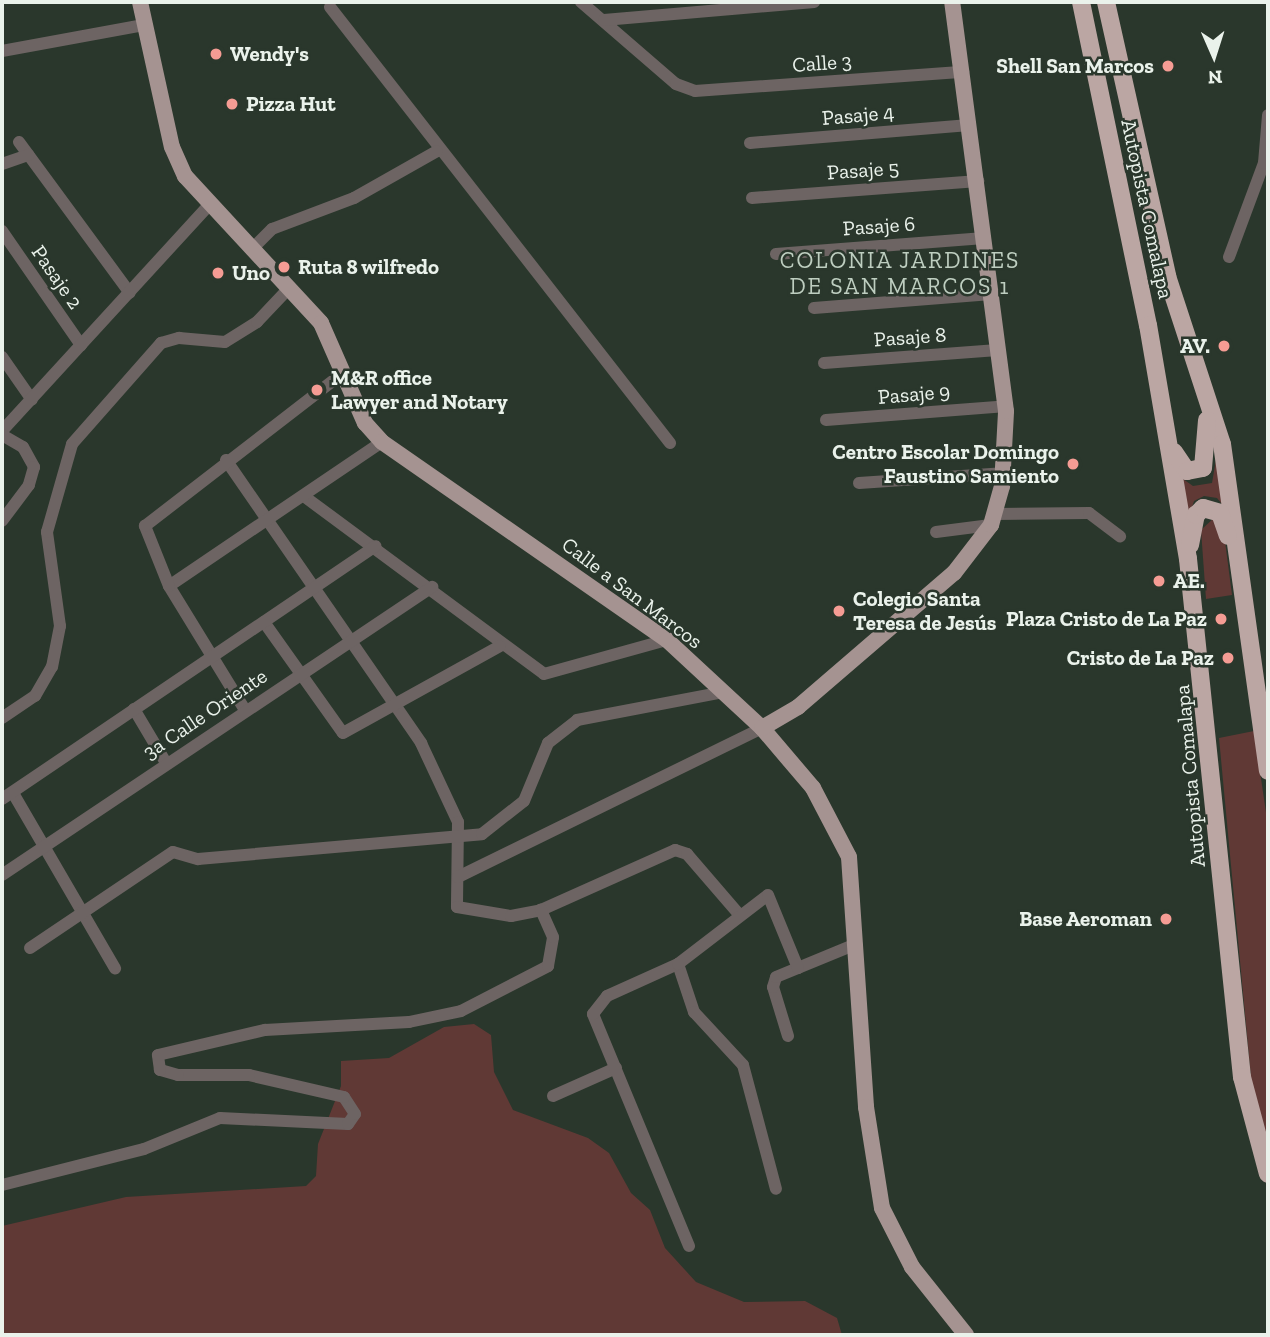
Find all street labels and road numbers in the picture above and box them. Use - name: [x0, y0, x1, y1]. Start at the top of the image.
- street label: Calle 3: [791, 48, 853, 78]
- street label: Pasaje 4: [821, 99, 895, 131]
- street label: Autopista Comalapa: [1116, 117, 1178, 301]
- street label: Pasaje 5: [826, 155, 900, 185]
- street label: Pasaje 6: [842, 211, 916, 241]
- street label: Pasaje 2: [26, 240, 88, 314]
- street label: Pasaje 8: [873, 322, 947, 352]
- street label: Pasaje 9: [877, 378, 951, 410]
- street label: Calle a San Marcos: [557, 532, 707, 654]
- street label: 3a Calle Oriente: [138, 663, 272, 765]
- street label: Autopista Comalapa: [1169, 684, 1211, 868]

